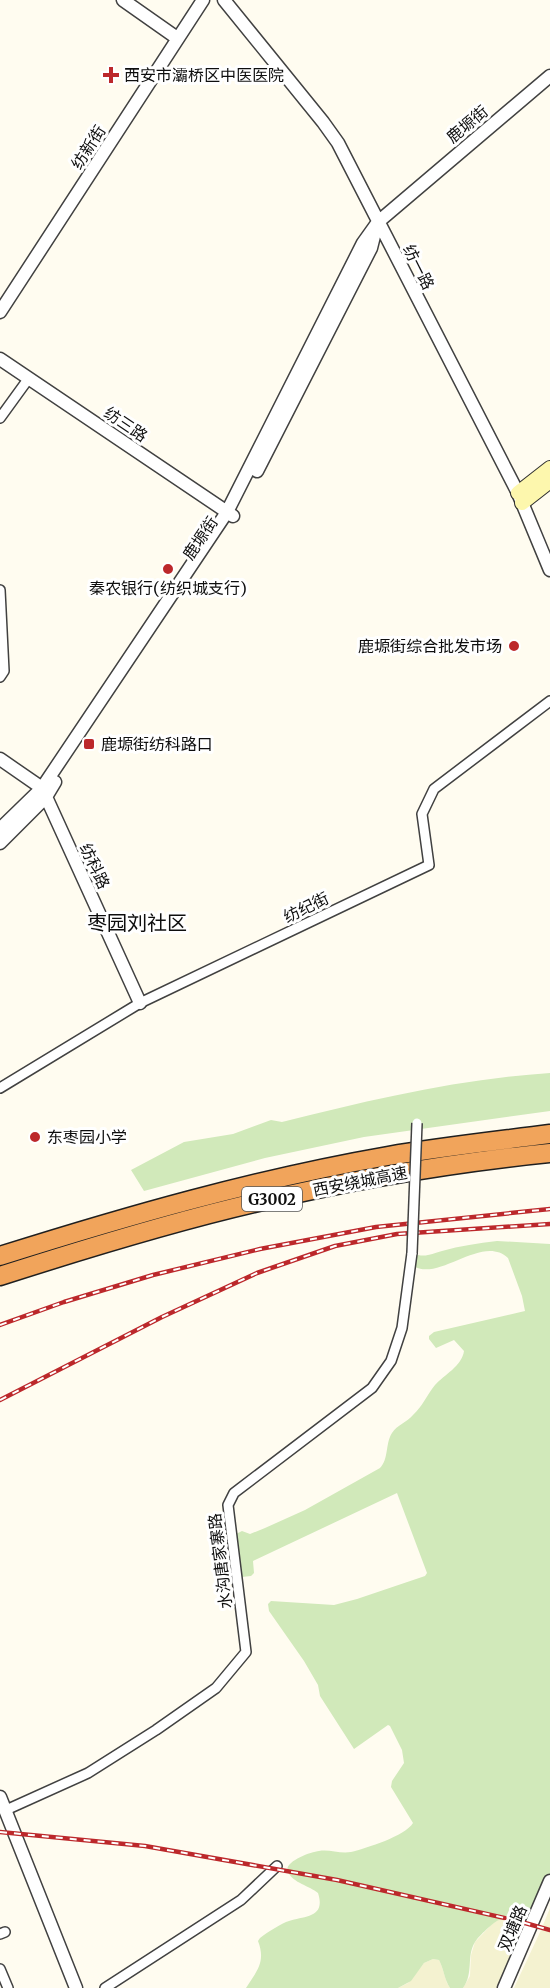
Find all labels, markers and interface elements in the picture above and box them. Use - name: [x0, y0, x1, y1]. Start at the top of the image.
- place label: 西安市灞桥区中医医院: [124, 65, 284, 85]
- marker: 西安市灞桥区中医医院: [102, 66, 120, 84]
- street label: 鹿塬街: [442, 101, 492, 147]
- street label: 纺新街: [67, 121, 109, 173]
- street label: 纺一路: [399, 241, 439, 293]
- street label: 纺三路: [101, 402, 151, 446]
- street label: 鹿塬街: [178, 513, 222, 563]
- marker: 秦农银行(纺织城支行): [161, 562, 175, 576]
- place label: 秦农银行(纺织城支行): [89, 578, 247, 598]
- place label: 鹿塬街综合批发市场: [358, 636, 502, 656]
- marker: 鹿塬街综合批发市场: [507, 639, 521, 653]
- place label: 鹿塬街纺科路口: [101, 734, 213, 754]
- marker: 鹿塬街纺科路口: [82, 737, 96, 751]
- street label: 纺科路: [76, 840, 114, 892]
- street label: 纺纪街: [280, 887, 332, 927]
- district label: 枣园刘社区: [87, 910, 187, 935]
- place label: 东枣园小学: [47, 1127, 127, 1147]
- marker: 东枣园小学: [28, 1130, 42, 1144]
- street label: 西安绕城高速: [311, 1162, 409, 1200]
- road number: G3002: [242, 1187, 302, 1211]
- street label: 水沟唐家寨路: [204, 1512, 236, 1610]
- street label: 双塘路: [493, 1902, 531, 1954]

